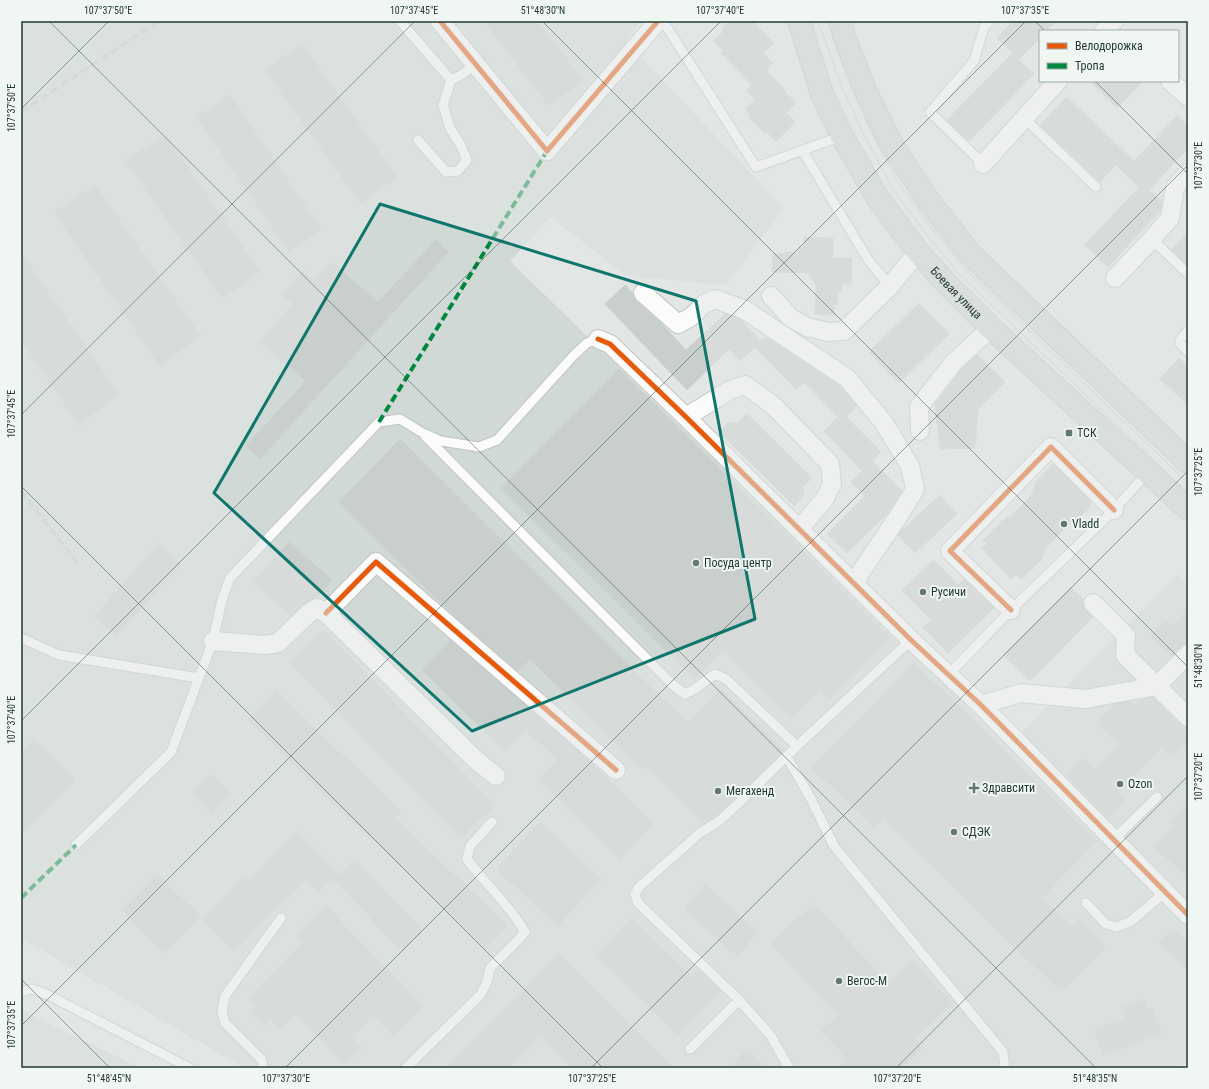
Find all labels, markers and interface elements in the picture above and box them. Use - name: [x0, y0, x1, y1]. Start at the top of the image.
- text: 107°37'50"E: [84, 5, 132, 16]
- text: 107°37'45"E: [390, 5, 438, 16]
- text: 51°48'30"N: [521, 5, 565, 16]
- text: 107°37'40"E: [696, 5, 744, 16]
- text: 107°37'35"E: [1001, 5, 1049, 16]
- legend: [1039, 30, 1179, 82]
- text: Велодорожка: [1075, 39, 1143, 53]
- text: Тропа: [1075, 59, 1105, 73]
- text: 107°37'50"E: [6, 84, 17, 132]
- text: 107°37'30"E: [1193, 142, 1204, 190]
- street label: Боевая улица: [928, 264, 985, 322]
- text: 107°37'45"E: [6, 390, 17, 438]
- place label: ТСК: [1077, 426, 1097, 440]
- marker: ТСК: [1064, 428, 1074, 438]
- text: 107°37'25"E: [1193, 448, 1204, 496]
- place label: Vladd: [1072, 517, 1099, 531]
- marker: Vladd: [1059, 519, 1069, 529]
- place label: Посуда центр: [704, 556, 772, 570]
- marker: Посуда центр: [691, 558, 701, 568]
- place label: Русичи: [931, 585, 966, 599]
- marker: Русичи: [918, 587, 928, 597]
- text: 51°48'30"N: [1193, 644, 1204, 688]
- text: 107°37'40"E: [6, 696, 17, 744]
- text: 107°37'20"E: [1193, 753, 1204, 801]
- place label: Ozon: [1128, 777, 1152, 791]
- marker: Ozon: [1115, 779, 1125, 789]
- place label: Здравсити: [982, 781, 1035, 795]
- marker: Здравсити: [969, 783, 979, 793]
- place label: Мегахенд: [726, 784, 775, 798]
- marker: Мегахенд: [713, 786, 723, 796]
- place label: СДЭК: [962, 825, 991, 839]
- marker: СДЭК: [949, 827, 959, 837]
- place label: Вегос-М: [847, 974, 887, 988]
- marker: Вегос-М: [834, 976, 844, 986]
- text: 107°37'35"E: [6, 1001, 17, 1049]
- text: 51°48'45"N: [87, 1073, 131, 1084]
- text: 107°37'30"E: [262, 1073, 310, 1084]
- text: 107°37'25"E: [568, 1073, 616, 1084]
- text: 107°37'20"E: [873, 1073, 921, 1084]
- text: 51°48'35"N: [1073, 1073, 1117, 1084]

